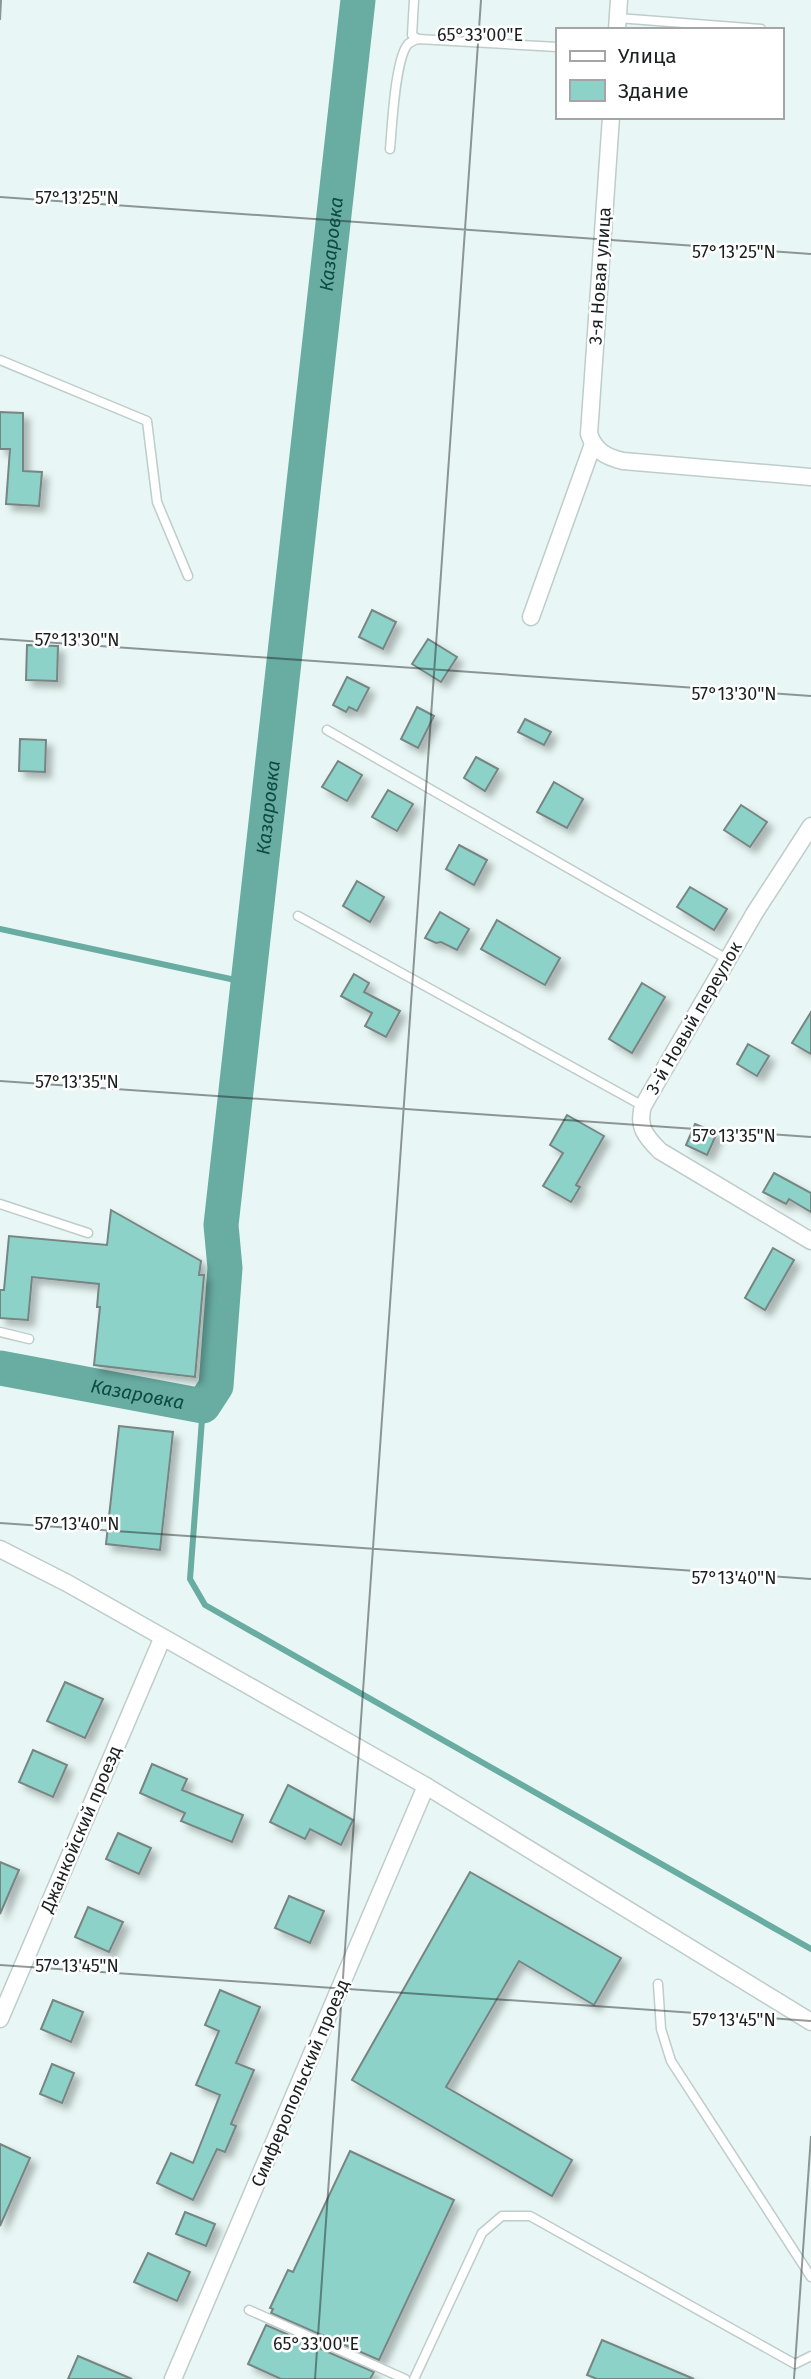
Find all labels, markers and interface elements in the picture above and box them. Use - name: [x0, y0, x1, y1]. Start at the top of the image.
- text: 65°33'00"E: [437, 24, 523, 46]
- legend: [556, 28, 783, 119]
- text: Улица: [618, 43, 677, 69]
- text: Здание: [618, 78, 689, 104]
- text: 57°13'25"N: [35, 187, 119, 209]
- water label: Казаровка: [315, 196, 348, 292]
- street label: 3-я Новая улица: [584, 206, 616, 346]
- text: 57°13'25"N: [692, 241, 776, 263]
- text: 57°13'30"N: [34, 629, 120, 651]
- text: 57°13'30"N: [691, 683, 777, 705]
- water label: Казаровка: [251, 759, 285, 856]
- street label: 3-й Новый переулок: [641, 937, 747, 1099]
- text: 57°13'35"N: [35, 1071, 119, 1093]
- text: 57°13'35"N: [692, 1125, 776, 1147]
- water label: Казаровка: [89, 1374, 186, 1414]
- text: 57°13'40"N: [34, 1513, 120, 1535]
- text: 57°13'40"N: [691, 1567, 777, 1589]
- street label: Джанкойский проезд: [36, 1742, 126, 1917]
- text: 57°13'45"N: [35, 1955, 119, 1977]
- street label: Симферопольский проезд: [246, 1976, 354, 2190]
- text: 57°13'45"N: [692, 2009, 776, 2031]
- text: 65°33'00"E: [273, 2333, 359, 2355]

